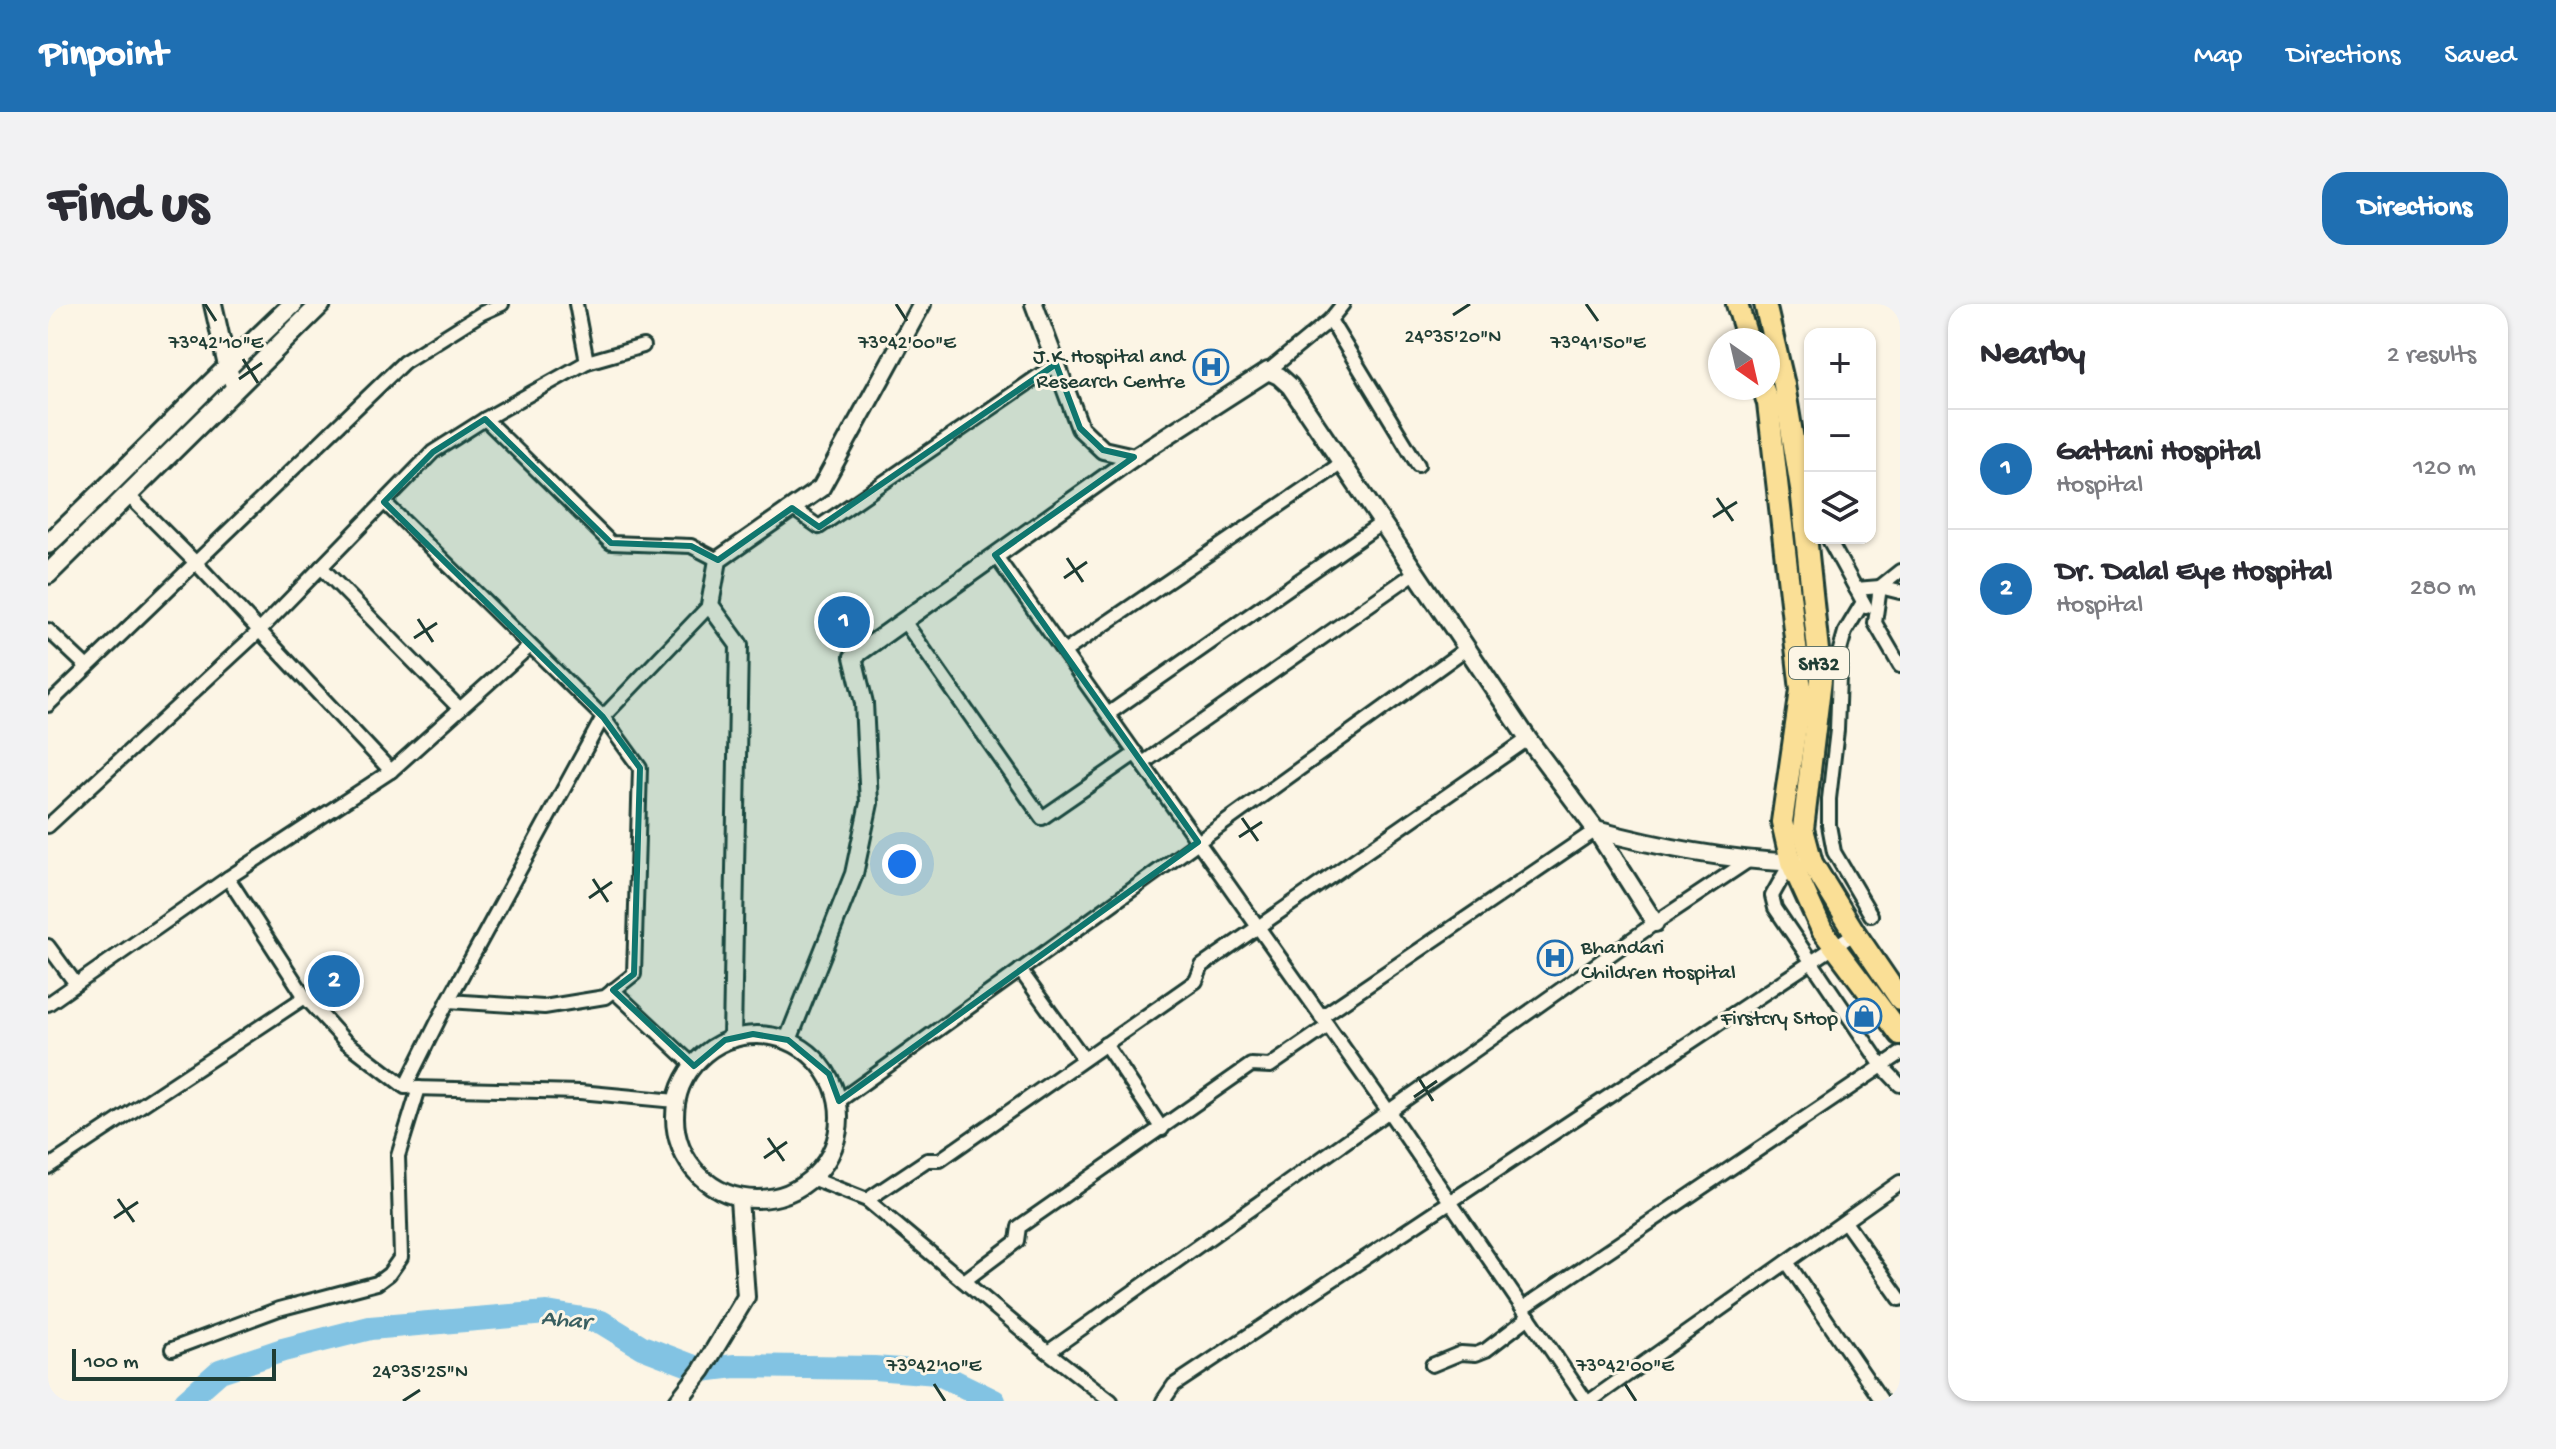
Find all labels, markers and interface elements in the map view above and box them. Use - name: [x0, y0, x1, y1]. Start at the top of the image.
- text: Pinpoint: [40, 34, 168, 78]
- text: Map: [2194, 40, 2242, 73]
- text: Directions: [2286, 40, 2400, 73]
- text: Saved: [2444, 40, 2516, 73]
- button: Directions: [2322, 172, 2508, 245]
- text: Find us: [48, 175, 208, 241]
- text: 24°35'20"N: [1405, 327, 1501, 350]
- north arrow: [1708, 328, 1780, 400]
- map controls: [1804, 328, 1876, 544]
- button: +: [1804, 328, 1876, 400]
- text: 73°42'10"E: [168, 333, 265, 356]
- text: 73°42'00"E: [857, 333, 957, 356]
- text: 73°41'50"E: [1549, 333, 1647, 356]
- text: Nearby: [1980, 336, 2085, 376]
- text: 2 results: [2387, 341, 2476, 372]
- place label: J.K.Hospital and Research Centre: [1033, 345, 1187, 396]
- hospital icon: J.K.Hospital and Research Centre: [1192, 348, 1230, 386]
- button: −: [1804, 400, 1876, 472]
- text: Gattani Hospital: [2056, 436, 2261, 471]
- text: 1: [2001, 454, 2011, 485]
- text: 120 m: [2413, 454, 2476, 485]
- text: Hospital: [2056, 471, 2143, 502]
- button: layers: [1804, 472, 1876, 544]
- text: Dr. Dalal Eye Hospital: [2056, 556, 2332, 591]
- text: 2: [2000, 574, 2012, 605]
- text: 280 m: [2410, 574, 2476, 605]
- text: Hospital: [2056, 591, 2143, 622]
- pin: 1: [818, 592, 870, 652]
- road number: SH32: [1789, 647, 1849, 679]
- your location: [882, 844, 922, 884]
- place label: Bhandari Children Hospital: [1580, 936, 1736, 987]
- hospital icon: Bhandari Children Hospital: [1536, 939, 1574, 977]
- pin: 2: [308, 951, 360, 1011]
- shop icon: Firstcry SHop: [1845, 997, 1883, 1035]
- place label: Firstcry SHop: [1720, 1007, 1838, 1033]
- water label: Ahar: [540, 1305, 596, 1339]
- scale bar: [72, 1345, 276, 1381]
- text: 100 m: [84, 1350, 139, 1376]
- text: 73°42'10"E: [886, 1356, 983, 1379]
- text: 73°42'00"E: [1575, 1356, 1675, 1379]
- text: 24°35'25"N: [372, 1362, 468, 1385]

